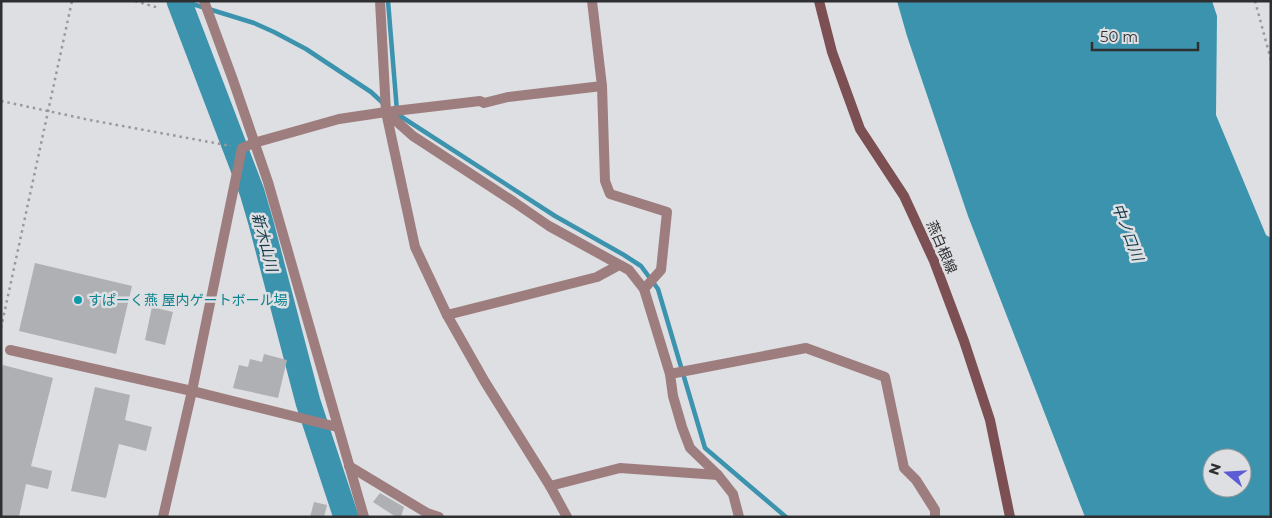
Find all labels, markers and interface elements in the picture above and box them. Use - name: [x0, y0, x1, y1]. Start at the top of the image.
- scale bar: [1092, 20, 1198, 52]
- text: 50 m: [1100, 27, 1138, 46]
- water label: 中ノ口川: [1108, 201, 1148, 265]
- water label: 新木山川: [248, 211, 282, 275]
- street label: 燕白根線: [923, 218, 961, 276]
- place label: すぱーく燕 屋内ゲートボール場: [88, 291, 288, 309]
- marker: すぱーく燕 屋内ゲートボール場: [72, 294, 84, 306]
- north arrow: [1202, 448, 1252, 498]
- text: N: [1204, 461, 1225, 477]

